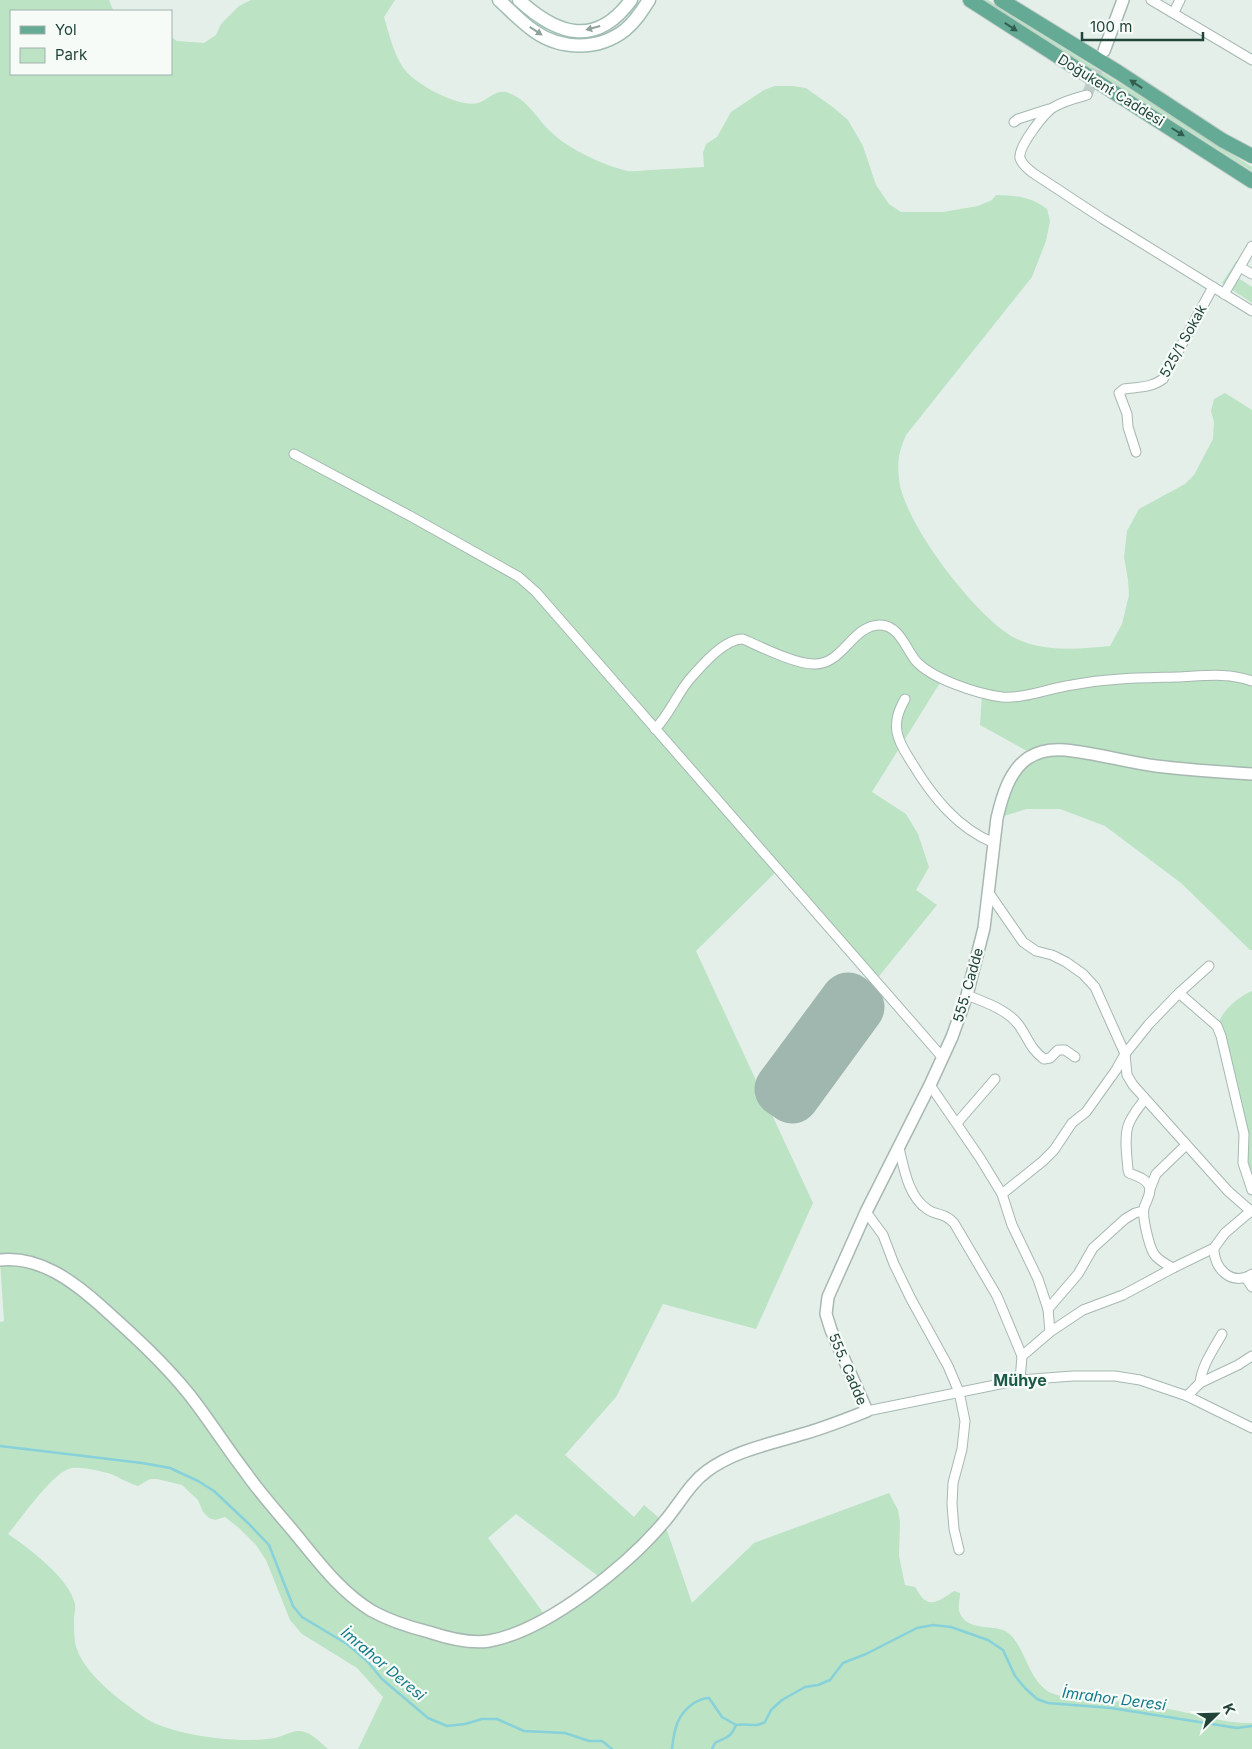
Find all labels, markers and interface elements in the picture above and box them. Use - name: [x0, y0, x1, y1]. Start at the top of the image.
- legend: [10, 10, 172, 75]
- scale bar: [1082, 10, 1203, 42]
- text: 100 m: [1090, 17, 1132, 36]
- text: Yol: [55, 20, 77, 39]
- one-way arrow: [1004, 22, 1017, 31]
- one-way arrow: [586, 24, 601, 32]
- one-way arrow: [529, 26, 543, 36]
- text: Park: [55, 45, 88, 64]
- street label: Doğukent Caddesi: [1055, 50, 1167, 129]
- one-way arrow: [1130, 80, 1143, 89]
- one-way arrow: [1171, 128, 1184, 137]
- street label: 525/1 Sokak: [1156, 301, 1210, 380]
- street label: 555. Cadde: [949, 946, 986, 1024]
- street label: 555. Cadde: [826, 1330, 871, 1407]
- district label: Mühye: [993, 1370, 1047, 1390]
- water label: İmrahor Deresi: [337, 1623, 430, 1705]
- water label: İmrahor Deresi: [1061, 1683, 1167, 1714]
- north arrow: [1192, 1689, 1242, 1739]
- text: K: [1220, 1701, 1239, 1717]

